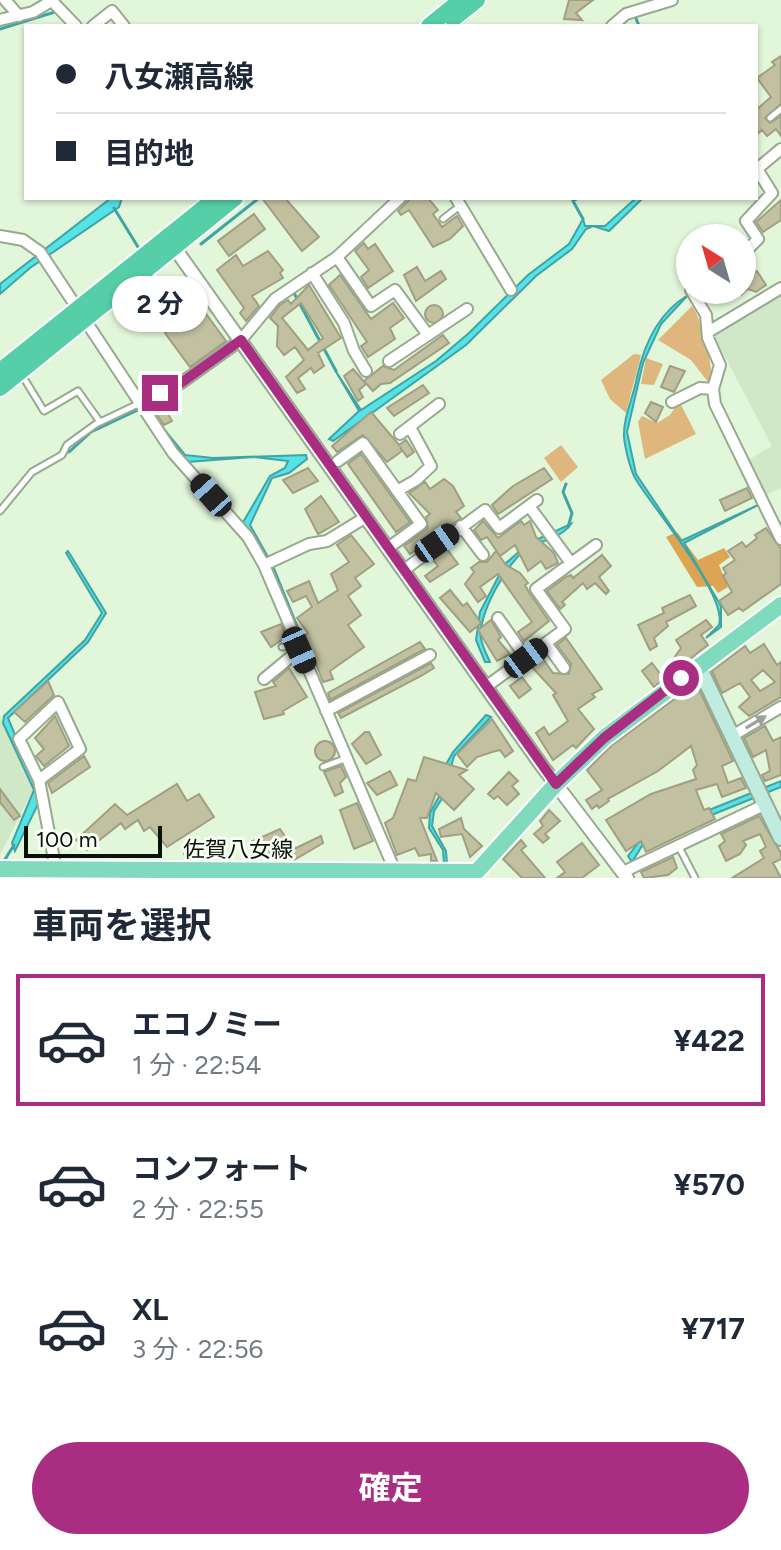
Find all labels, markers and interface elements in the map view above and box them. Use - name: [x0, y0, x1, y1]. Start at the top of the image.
- text: 八女瀬高線: [104, 58, 254, 95]
- text: 目的地: [104, 135, 194, 172]
- north arrow: [676, 224, 756, 304]
- map controls: [676, 224, 756, 304]
- callout: 2 分: [112, 277, 208, 333]
- text: 2 分: [136, 288, 184, 320]
- route end: [142, 375, 178, 411]
- car: [186, 469, 236, 521]
- car: [410, 519, 464, 567]
- car: [278, 623, 320, 677]
- car: [500, 634, 552, 682]
- route start: [663, 660, 699, 696]
- one-way arrow: [745, 715, 767, 729]
- scale bar: [24, 822, 162, 858]
- text: 100 m: [36, 826, 97, 853]
- street label: 佐賀八女線: [183, 836, 293, 863]
- text: 車両を選択: [32, 904, 212, 947]
- icon: car: [36, 1004, 108, 1076]
- text: エコノミー: [132, 1006, 282, 1043]
- text: ¥422: [673, 1022, 745, 1059]
- text: 1 分 · 22:54: [132, 1049, 261, 1081]
- icon: car: [36, 1148, 108, 1220]
- text: コンフォート: [132, 1150, 311, 1187]
- text: ¥570: [674, 1166, 745, 1203]
- text: 2 分 · 22:55: [132, 1193, 264, 1225]
- text: XL: [132, 1291, 168, 1328]
- icon: car: [36, 1292, 108, 1364]
- text: ¥717: [681, 1310, 745, 1347]
- text: 3 分 · 22:56: [132, 1333, 263, 1365]
- button: 確定: [32, 1442, 749, 1534]

